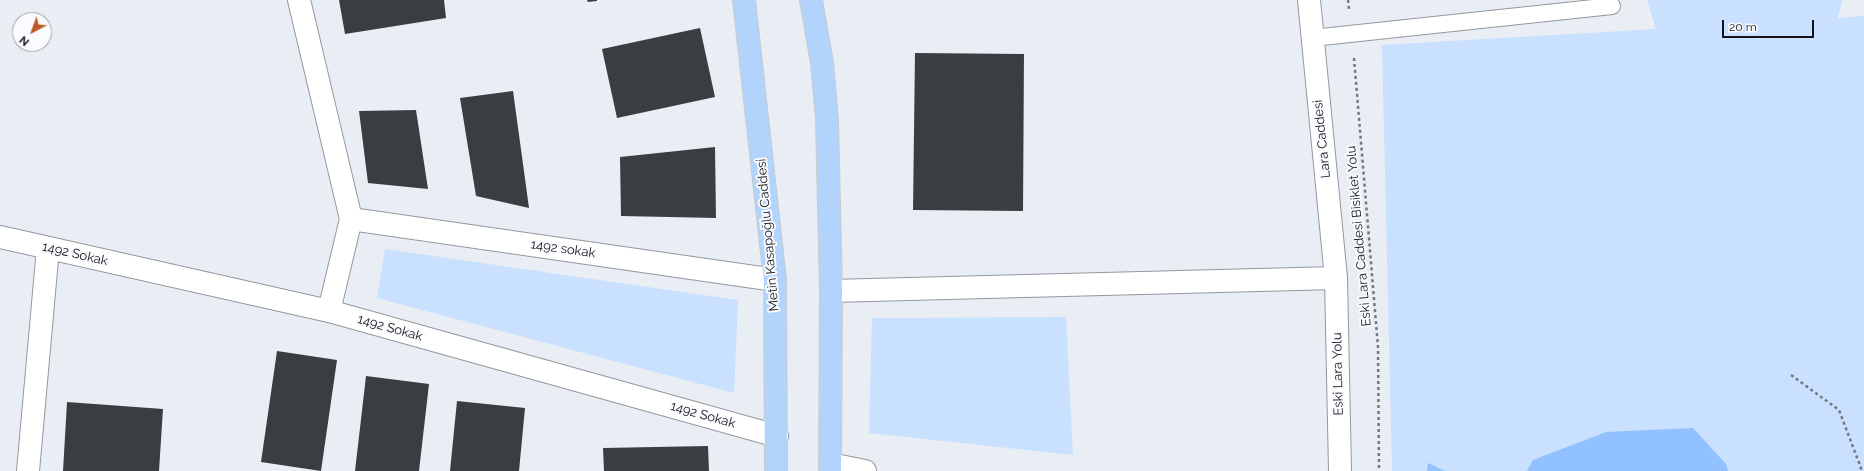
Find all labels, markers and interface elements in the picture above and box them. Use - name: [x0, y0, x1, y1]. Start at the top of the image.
- north arrow: [12, 12, 52, 52]
- scale bar: [1724, 12, 1816, 38]
- text: 20 m: [1729, 20, 1757, 34]
- text: N: [17, 33, 32, 48]
- street label: Lara Caddesi: [1310, 99, 1334, 179]
- street label: Eski Lara Caddesi Bisiklet Yolu: [1343, 145, 1375, 327]
- street label: Metin Kasapoğlu Caddesi: [754, 158, 782, 312]
- street label: 1492 sokak: [530, 237, 596, 261]
- street label: 1492 Sokak: [41, 239, 109, 269]
- street label: 1492 Sokak: [356, 311, 424, 345]
- street label: Eski Lara Yolu: [1329, 332, 1347, 416]
- street label: 1492 Sokak: [669, 398, 737, 432]

